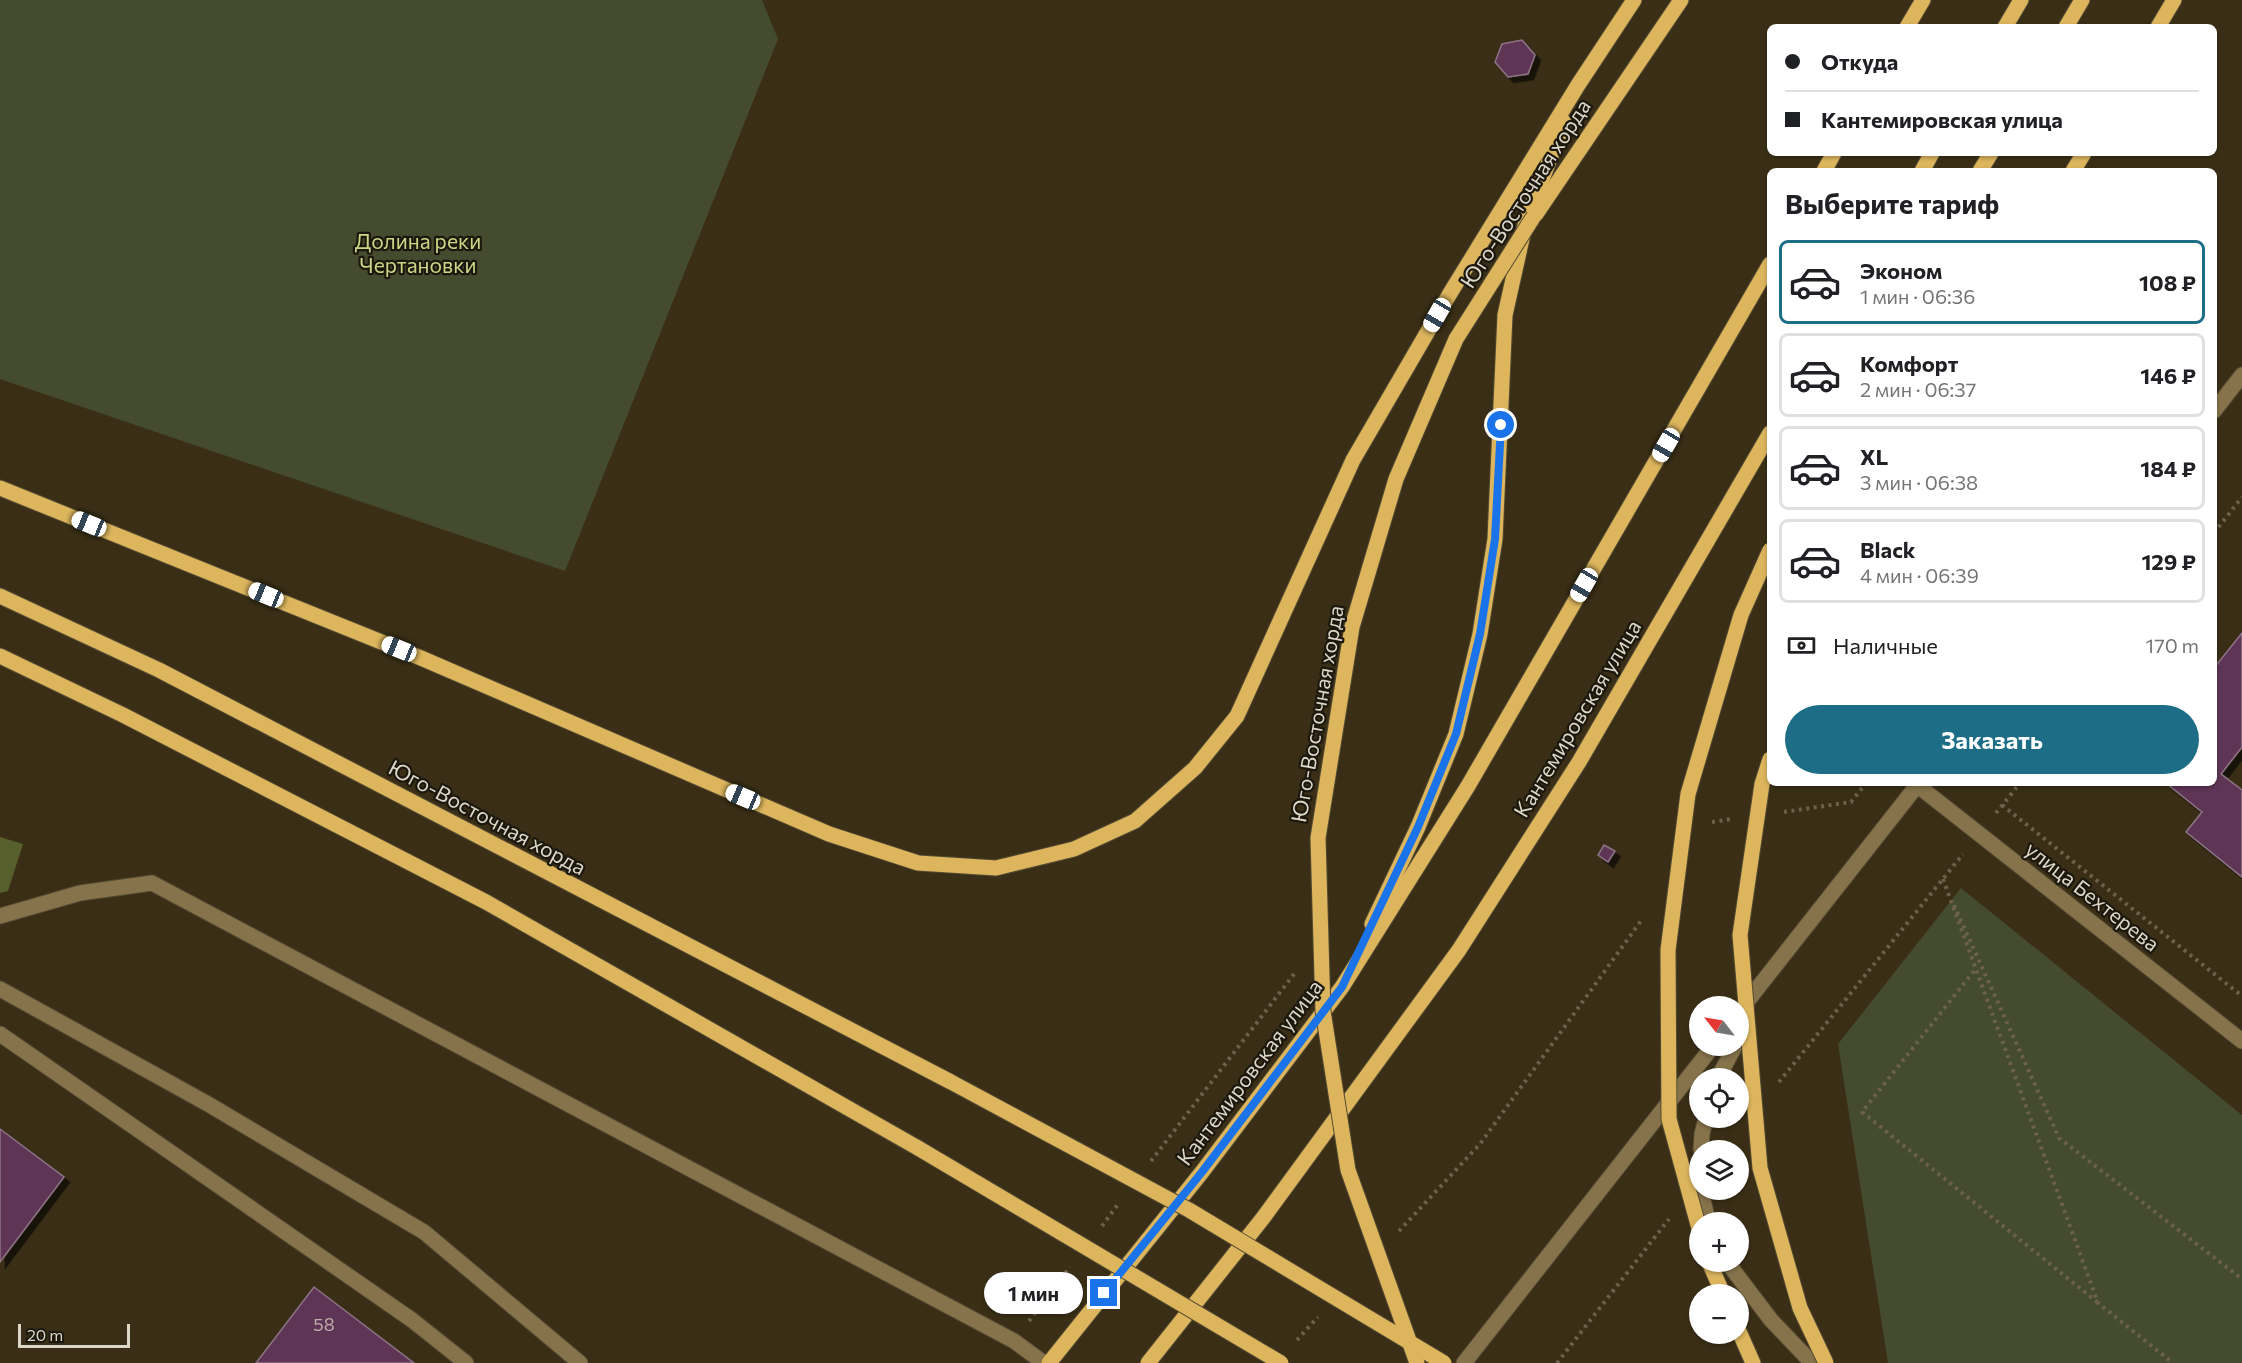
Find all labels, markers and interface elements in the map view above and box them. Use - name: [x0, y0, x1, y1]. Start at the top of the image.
- text: Откуда: [1821, 48, 1898, 75]
- street label: Юго-Восточная хорда: [1454, 94, 1595, 292]
- text: Кантемировская улица: [1821, 106, 2063, 133]
- text: Выберите тариф: [1785, 187, 1999, 220]
- park label: Долина реки Чертановки: [355, 228, 481, 277]
- icon: car: [1788, 255, 1842, 309]
- text: Эконом: [1860, 257, 1942, 284]
- text: 108 ₽: [2139, 269, 2196, 296]
- text: 1 мин · 06:36: [1860, 284, 1975, 308]
- car: [1420, 295, 1454, 335]
- icon: car: [1788, 348, 1842, 402]
- text: Комфорт: [1860, 350, 1958, 377]
- text: 146 ₽: [2140, 362, 2196, 389]
- text: 2 мин · 06:37: [1860, 377, 1976, 401]
- route start: [1487, 411, 1514, 438]
- car: [1649, 425, 1683, 465]
- icon: car: [1788, 441, 1842, 495]
- text: XL: [1860, 443, 1888, 470]
- text: 184 ₽: [2140, 455, 2196, 482]
- text: 3 мин · 06:38: [1860, 470, 1978, 494]
- car: [69, 509, 109, 539]
- icon: car: [1788, 534, 1842, 588]
- text: Black: [1860, 536, 1915, 563]
- text: 129 ₽: [2141, 548, 2196, 575]
- text: 4 мин · 06:39: [1860, 563, 1979, 587]
- car: [1567, 565, 1601, 605]
- car: [246, 580, 286, 610]
- street label: Юго-Восточная хорда: [1285, 603, 1348, 824]
- street label: Кантемировская улица: [1508, 615, 1646, 821]
- icon: cash: [1785, 629, 1818, 662]
- text: Наличные: [1833, 632, 1938, 659]
- text: 170 m: [2146, 633, 2199, 657]
- car: [379, 634, 419, 664]
- button: Заказать: [1785, 705, 2199, 774]
- street label: Юго-Восточная хорда: [385, 754, 591, 879]
- car: [723, 782, 763, 812]
- street label: улица Бехтерева: [2021, 836, 2165, 956]
- street label: Кантемировская улица: [1171, 974, 1327, 1170]
- north arrow: [1689, 996, 1749, 1056]
- map controls: [1689, 996, 1749, 1344]
- button: locate: [1689, 1068, 1749, 1128]
- button: layers: [1689, 1140, 1749, 1200]
- button: +: [1689, 1212, 1749, 1272]
- callout: 1 мин: [984, 1272, 1083, 1314]
- route end: [1090, 1279, 1117, 1306]
- text: 1 мин: [1008, 1281, 1059, 1305]
- button: −: [1689, 1284, 1749, 1344]
- house number: 58: [313, 1313, 335, 1335]
- scale bar: [18, 1321, 130, 1348]
- text: 20 m: [27, 1325, 63, 1344]

